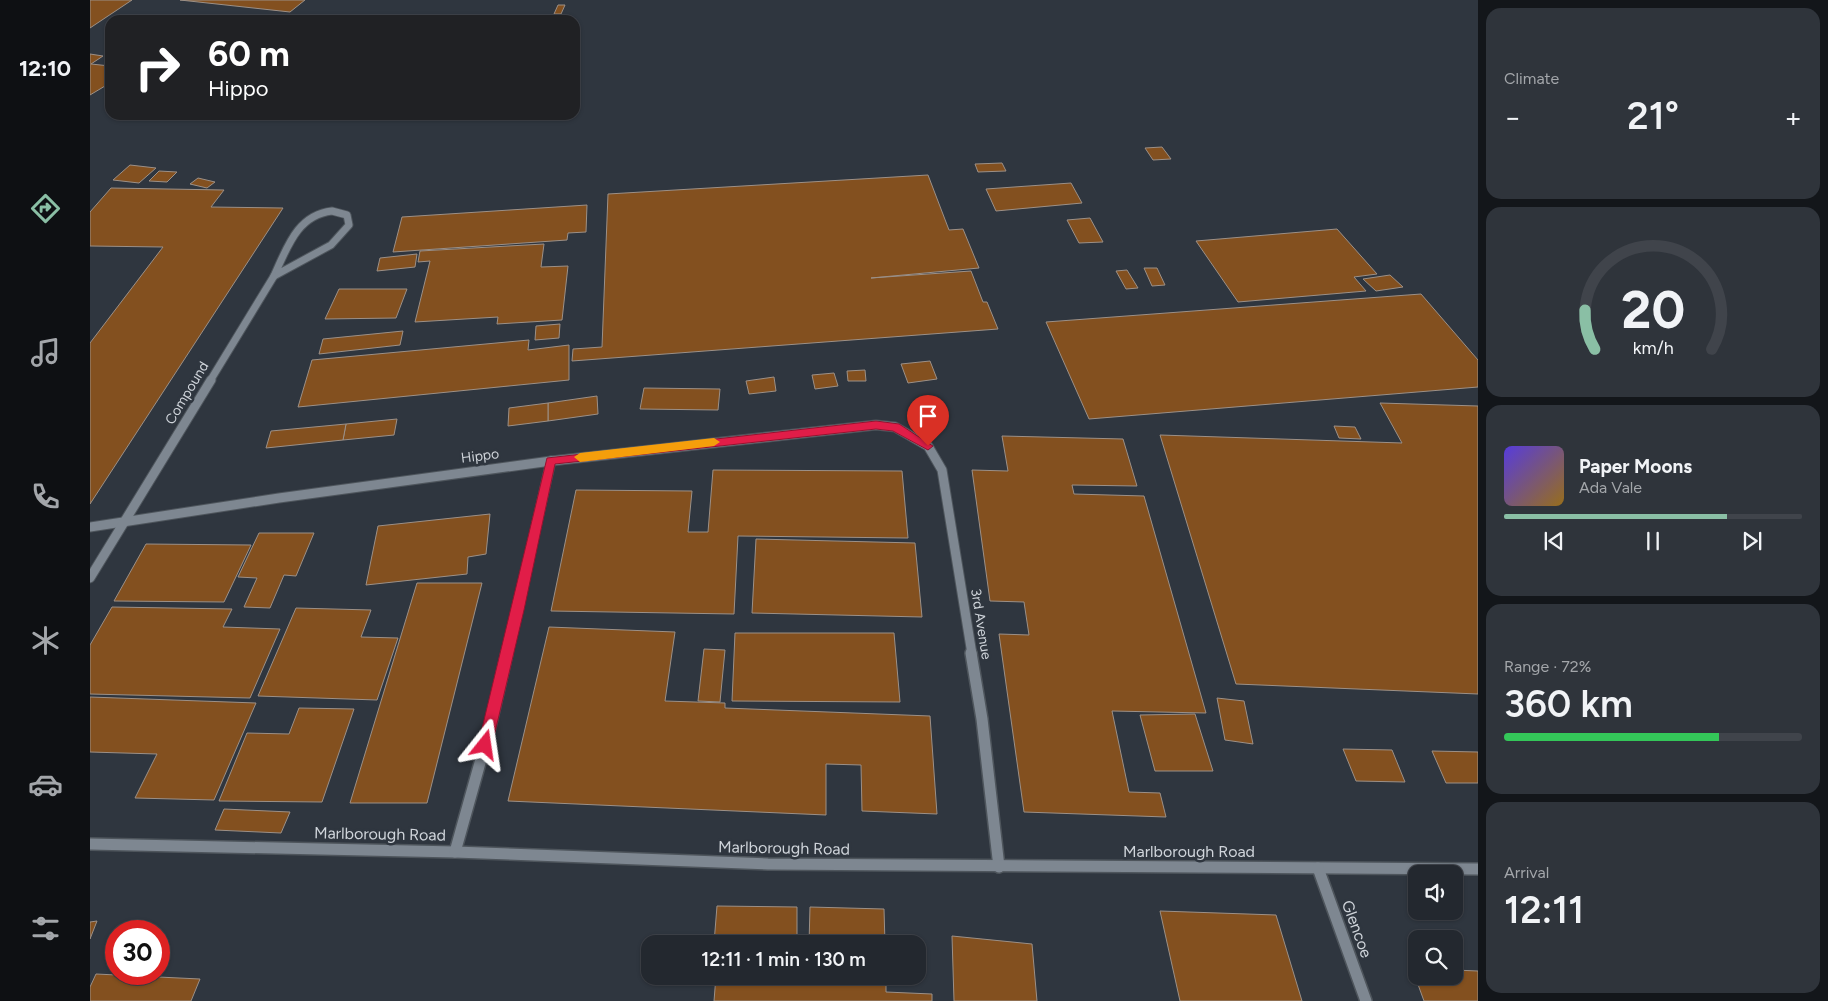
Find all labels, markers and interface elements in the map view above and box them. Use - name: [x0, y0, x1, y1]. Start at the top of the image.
- text: 60 m: [208, 33, 290, 75]
- icon: right: [125, 35, 190, 100]
- text: 12:10: [19, 55, 71, 82]
- text: Climate: [1504, 69, 1559, 88]
- text: Hippo: [208, 75, 268, 102]
- text: 21°: [1627, 93, 1679, 139]
- text: −: [1504, 100, 1521, 134]
- text: +: [1785, 100, 1802, 134]
- icon: directions: [28, 191, 63, 226]
- text: 20: [1621, 279, 1685, 341]
- icon: music: [28, 335, 63, 370]
- text: km/h: [1633, 337, 1673, 358]
- street label: Compound: [162, 358, 212, 428]
- pin: [907, 395, 949, 446]
- icon: arrive: [914, 402, 942, 430]
- street label: Hippo: [460, 445, 500, 467]
- text: Paper Moons: [1579, 455, 1692, 478]
- text: Ada Vale: [1579, 478, 1642, 497]
- icon: phone: [28, 479, 63, 514]
- icon: previous: [1540, 527, 1568, 555]
- icon: pause: [1639, 527, 1667, 555]
- icon: next: [1738, 527, 1766, 555]
- street label: 3rd Avenue: [967, 587, 995, 661]
- icon: climate: [28, 623, 63, 658]
- text: Range · 72%: [1504, 657, 1591, 676]
- text: 360 km: [1504, 681, 1633, 727]
- position arrow: [458, 718, 510, 770]
- icon: car: [28, 767, 63, 802]
- street label: Marlborough Road: [314, 823, 446, 845]
- street label: Marlborough Road: [718, 837, 850, 859]
- street label: Marlborough Road: [1123, 842, 1255, 861]
- text: Arrival: [1504, 863, 1549, 882]
- map controls: [1408, 865, 1463, 985]
- button: sound: [1408, 865, 1463, 920]
- text: 12:11: [1504, 887, 1584, 933]
- street label: Glencoe: [1338, 898, 1376, 961]
- icon: filters: [28, 911, 63, 946]
- speed limit sign: 30: [105, 920, 170, 985]
- button: search: [1408, 930, 1463, 985]
- text: 12:11 · 1 min · 130 m: [701, 948, 866, 971]

